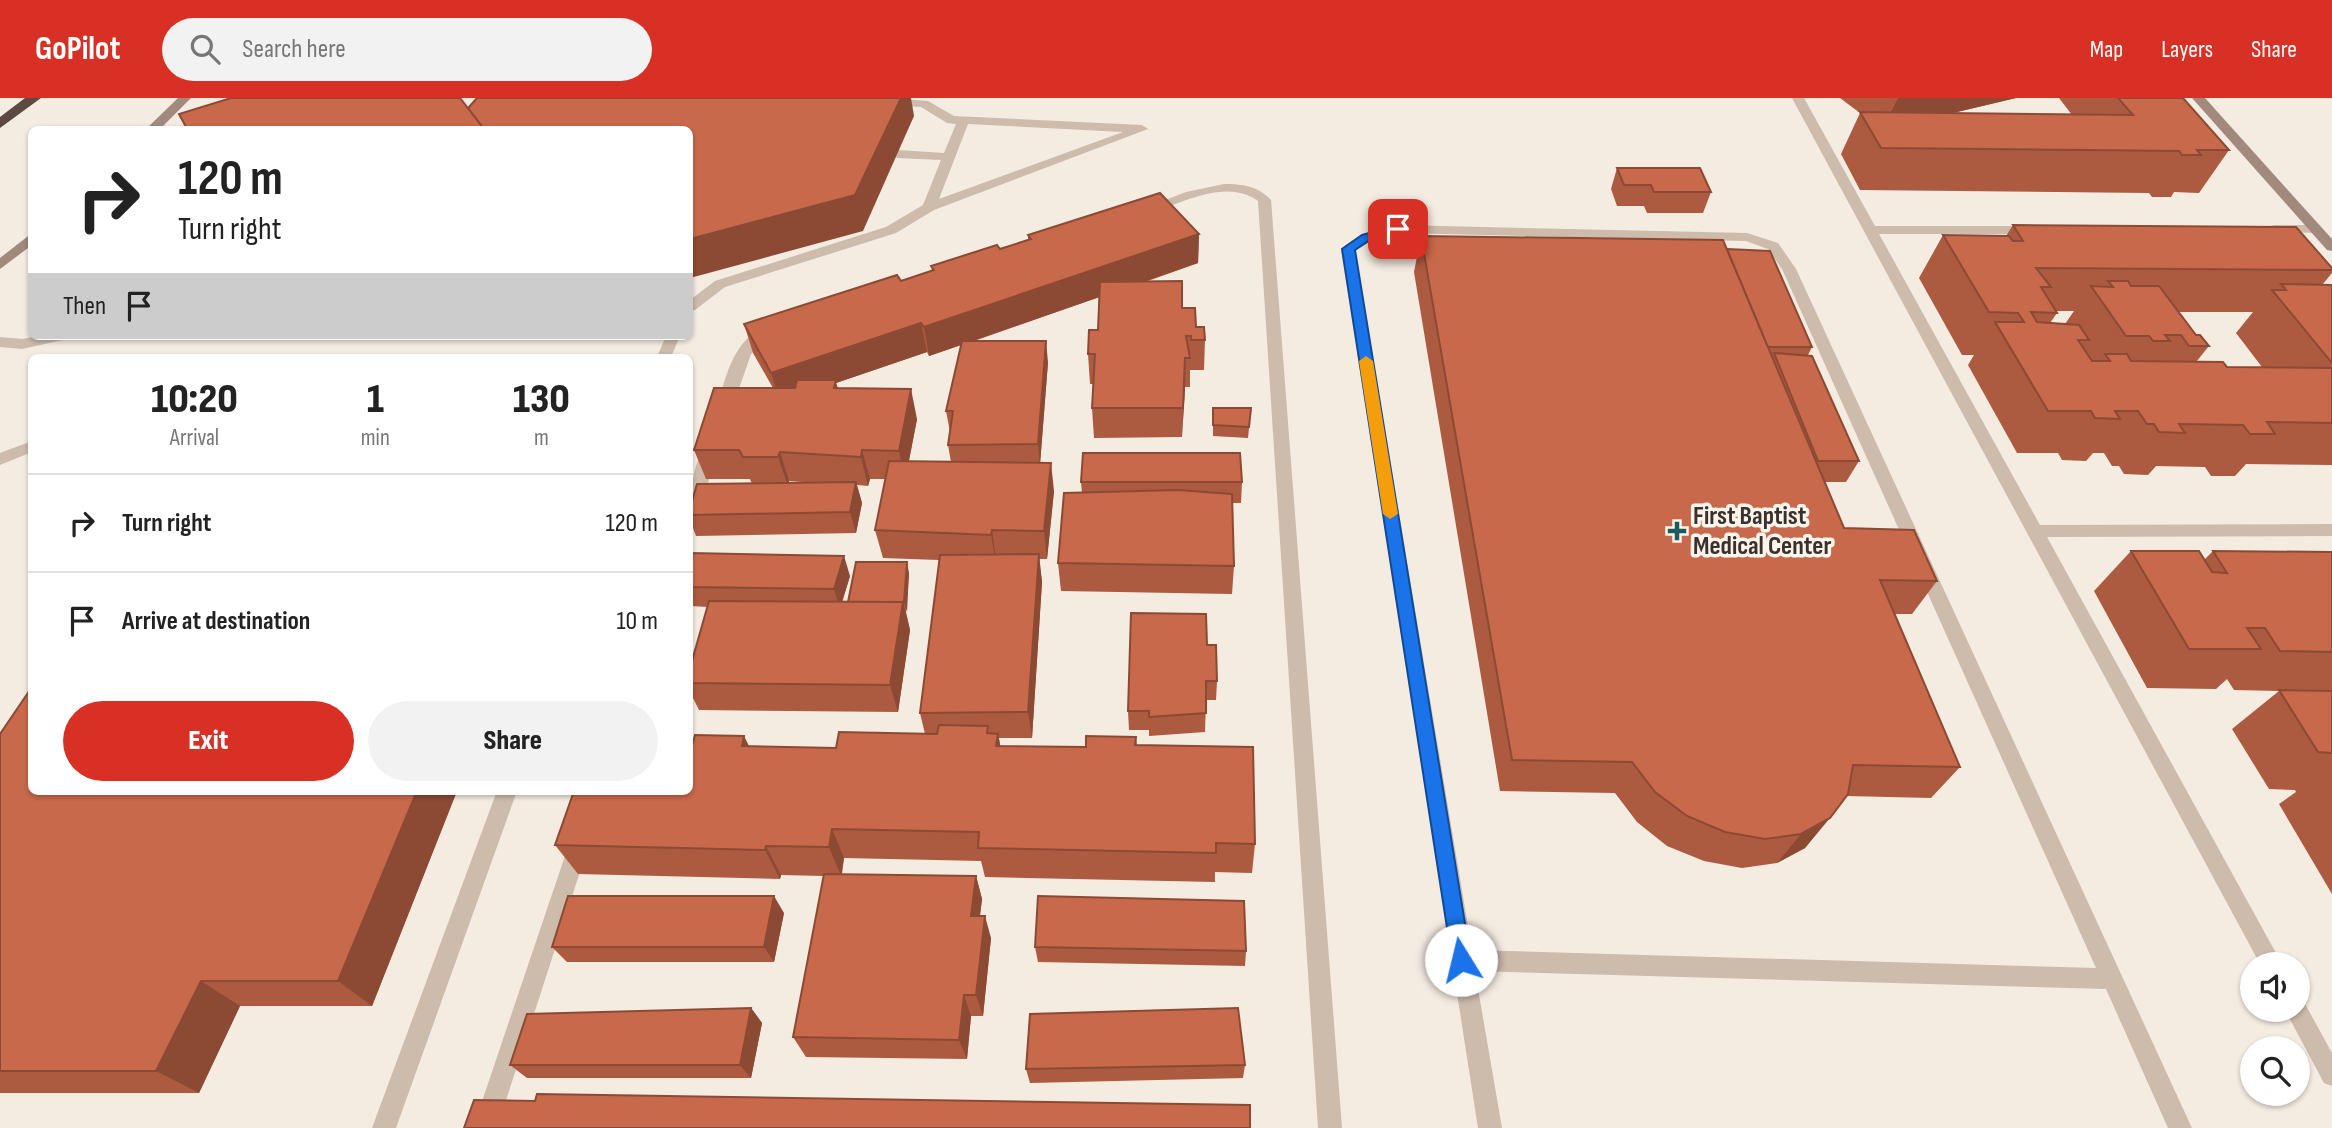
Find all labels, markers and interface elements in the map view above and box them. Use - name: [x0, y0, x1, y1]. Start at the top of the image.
- search box: [162, 18, 652, 81]
- text: GoPilot: [35, 29, 120, 69]
- icon: search: [186, 30, 224, 68]
- text: Search here: [242, 34, 346, 65]
- text: Map: [2090, 35, 2123, 64]
- text: Layers: [2161, 35, 2213, 64]
- text: Share: [2251, 35, 2297, 64]
- text: 120 m: [178, 150, 283, 209]
- icon: right: [63, 154, 154, 245]
- pin: [1368, 199, 1428, 259]
- text: Turn right: [178, 210, 282, 249]
- icon: arrive: [1379, 210, 1417, 248]
- icon: arrive: [120, 287, 158, 325]
- text: Then: [63, 291, 106, 322]
- text: 10:20: [151, 374, 238, 425]
- text: 1: [367, 374, 384, 425]
- text: 130: [513, 374, 570, 425]
- text: Arrival: [170, 424, 219, 452]
- text: min: [361, 424, 390, 452]
- text: m: [534, 424, 549, 452]
- place label: First Baptist Medical Center: [1693, 501, 1831, 562]
- icon: right: [63, 504, 101, 542]
- text: Turn right: [122, 508, 211, 539]
- text: 120 m: [605, 508, 658, 539]
- marker: First Baptist Medical Center: [1667, 521, 1687, 541]
- icon: arrive: [63, 602, 101, 640]
- text: Arrive at destination: [122, 606, 310, 637]
- text: 10 m: [616, 606, 658, 637]
- button: Exit: [63, 701, 354, 781]
- button: Share: [368, 701, 658, 781]
- position arrow: [1424, 923, 1498, 997]
- map controls: [2240, 952, 2310, 1106]
- button: sound: [2240, 952, 2310, 1022]
- button: search: [2240, 1036, 2310, 1106]

